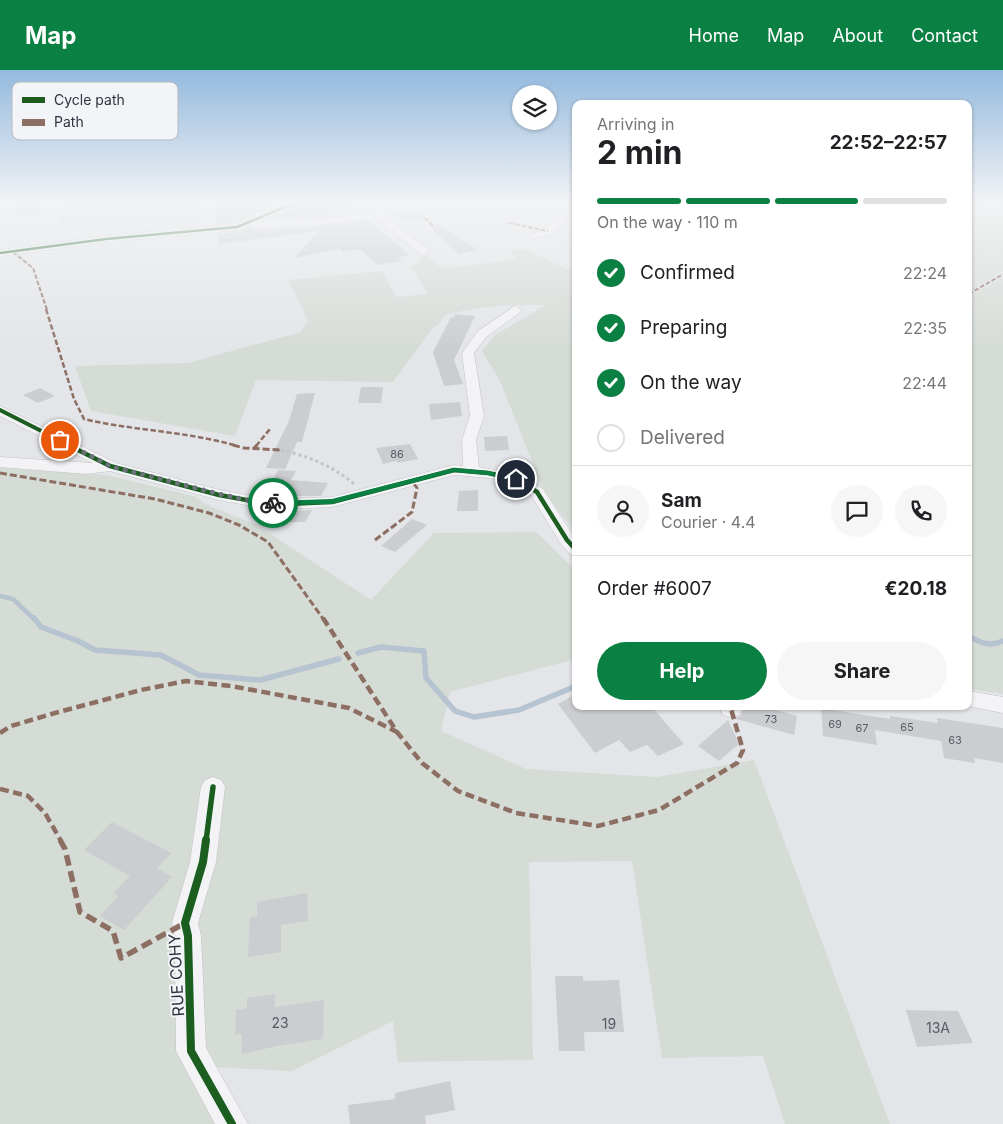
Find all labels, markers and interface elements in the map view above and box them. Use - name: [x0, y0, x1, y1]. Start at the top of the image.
- text: Map: [25, 21, 76, 50]
- text: Home: [689, 25, 739, 46]
- text: Map: [767, 25, 804, 46]
- text: About: [832, 25, 883, 46]
- text: Contact: [911, 25, 978, 46]
- legend: [12, 82, 178, 140]
- map controls: [512, 85, 557, 130]
- button: layers: [512, 85, 557, 130]
- text: Cycle path: [54, 91, 125, 108]
- text: Path: [54, 113, 84, 130]
- text: Arriving in: [597, 114, 674, 134]
- text: 22:52–22:57: [830, 131, 947, 154]
- text: 2 min: [597, 133, 683, 172]
- text: On the way · 110 m: [597, 212, 738, 232]
- icon: check: [597, 259, 625, 287]
- text: Confirmed: [640, 261, 735, 284]
- text: 22:24: [903, 263, 947, 283]
- icon: check: [597, 314, 625, 342]
- text: Preparing: [640, 316, 727, 339]
- text: 22:35: [903, 318, 947, 338]
- icon: check: [597, 369, 625, 397]
- text: On the way: [640, 371, 742, 394]
- text: 22:44: [902, 373, 947, 393]
- pin: [39, 419, 81, 461]
- icon: bag: [46, 426, 74, 454]
- text: Delivered: [640, 426, 725, 449]
- house number: 86: [390, 447, 404, 461]
- pin: [495, 458, 537, 500]
- icon: home: [502, 465, 530, 493]
- courier: [248, 478, 298, 528]
- button: person: [597, 485, 649, 537]
- button: chat: [831, 485, 883, 537]
- button: phone: [895, 485, 947, 537]
- icon: bike: [259, 489, 287, 517]
- text: Sam: [661, 489, 702, 512]
- text: Courier · 4.4: [661, 512, 756, 532]
- text: Order #6007: [597, 577, 712, 600]
- text: €20.18: [885, 577, 947, 600]
- button: Help: [597, 642, 767, 700]
- button: Share: [777, 642, 947, 700]
- house number: 73: [765, 712, 778, 726]
- house number: 69: [828, 717, 842, 731]
- house number: 65: [900, 720, 914, 734]
- house number: 67: [855, 721, 869, 735]
- house number: 63: [948, 733, 962, 747]
- street label: RUE COHY: [164, 933, 188, 1017]
- house number: 23: [271, 1014, 289, 1031]
- house number: 19: [602, 1015, 616, 1032]
- house number: 13A: [926, 1019, 950, 1036]

